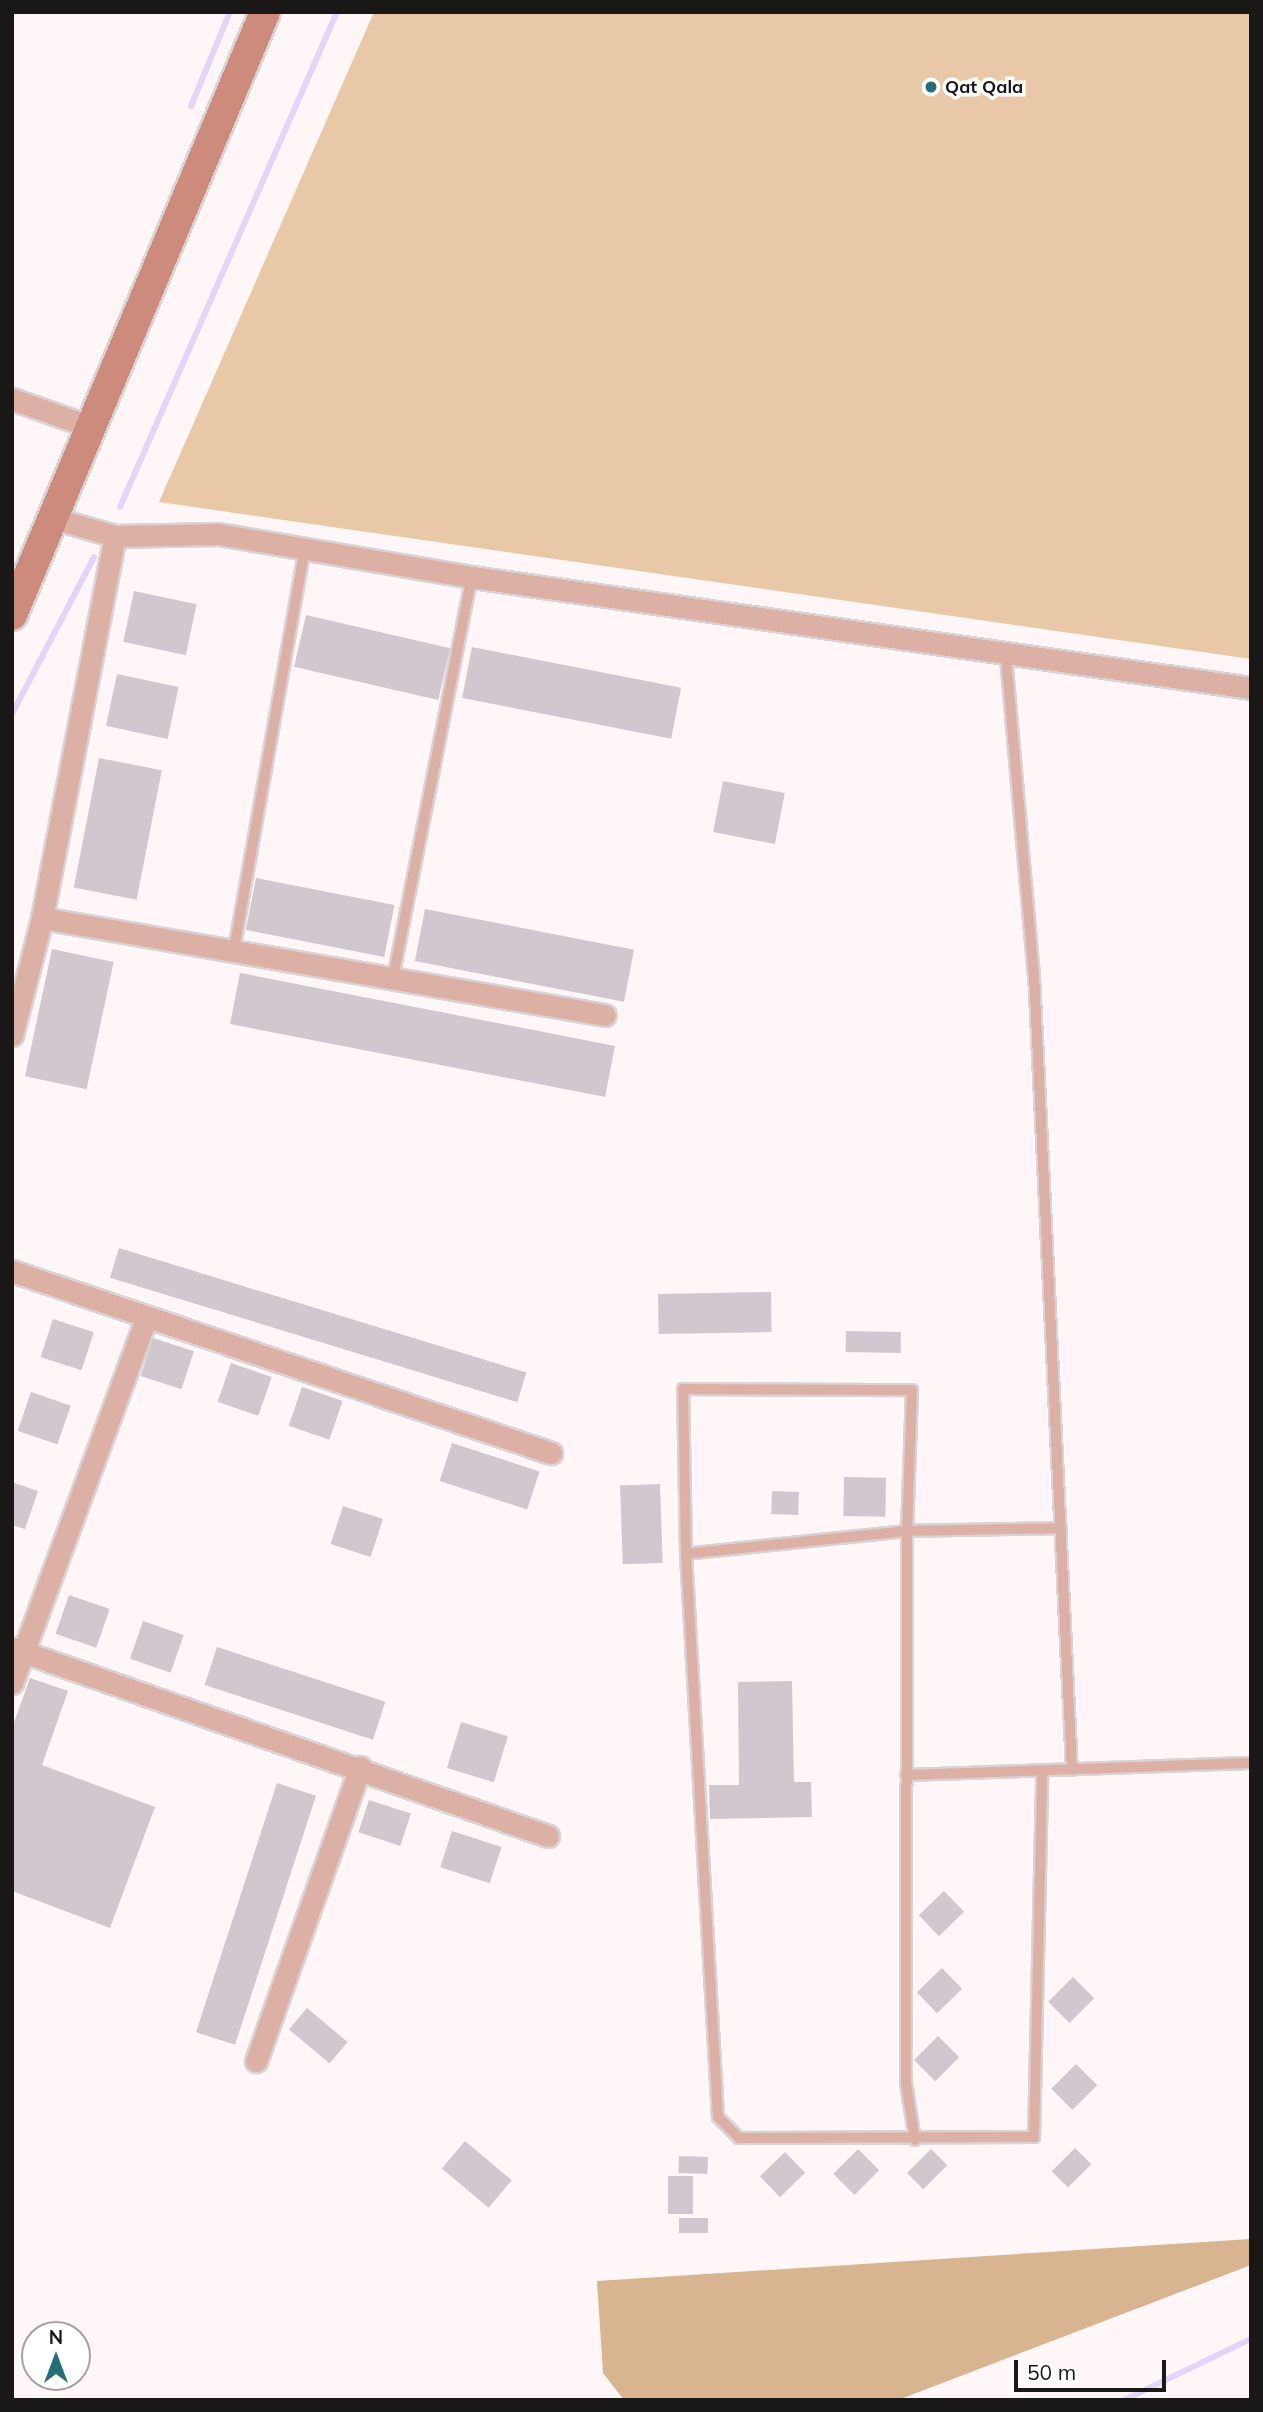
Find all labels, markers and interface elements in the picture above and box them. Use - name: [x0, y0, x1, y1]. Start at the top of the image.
- place label: Qat Qala: [945, 76, 1023, 98]
- marker: Qat Qala: [923, 79, 939, 95]
- north arrow: [21, 2321, 91, 2391]
- text: N: [49, 2325, 63, 2349]
- scale bar: [1018, 2346, 1170, 2390]
- text: 50 m: [1027, 2359, 1076, 2385]

